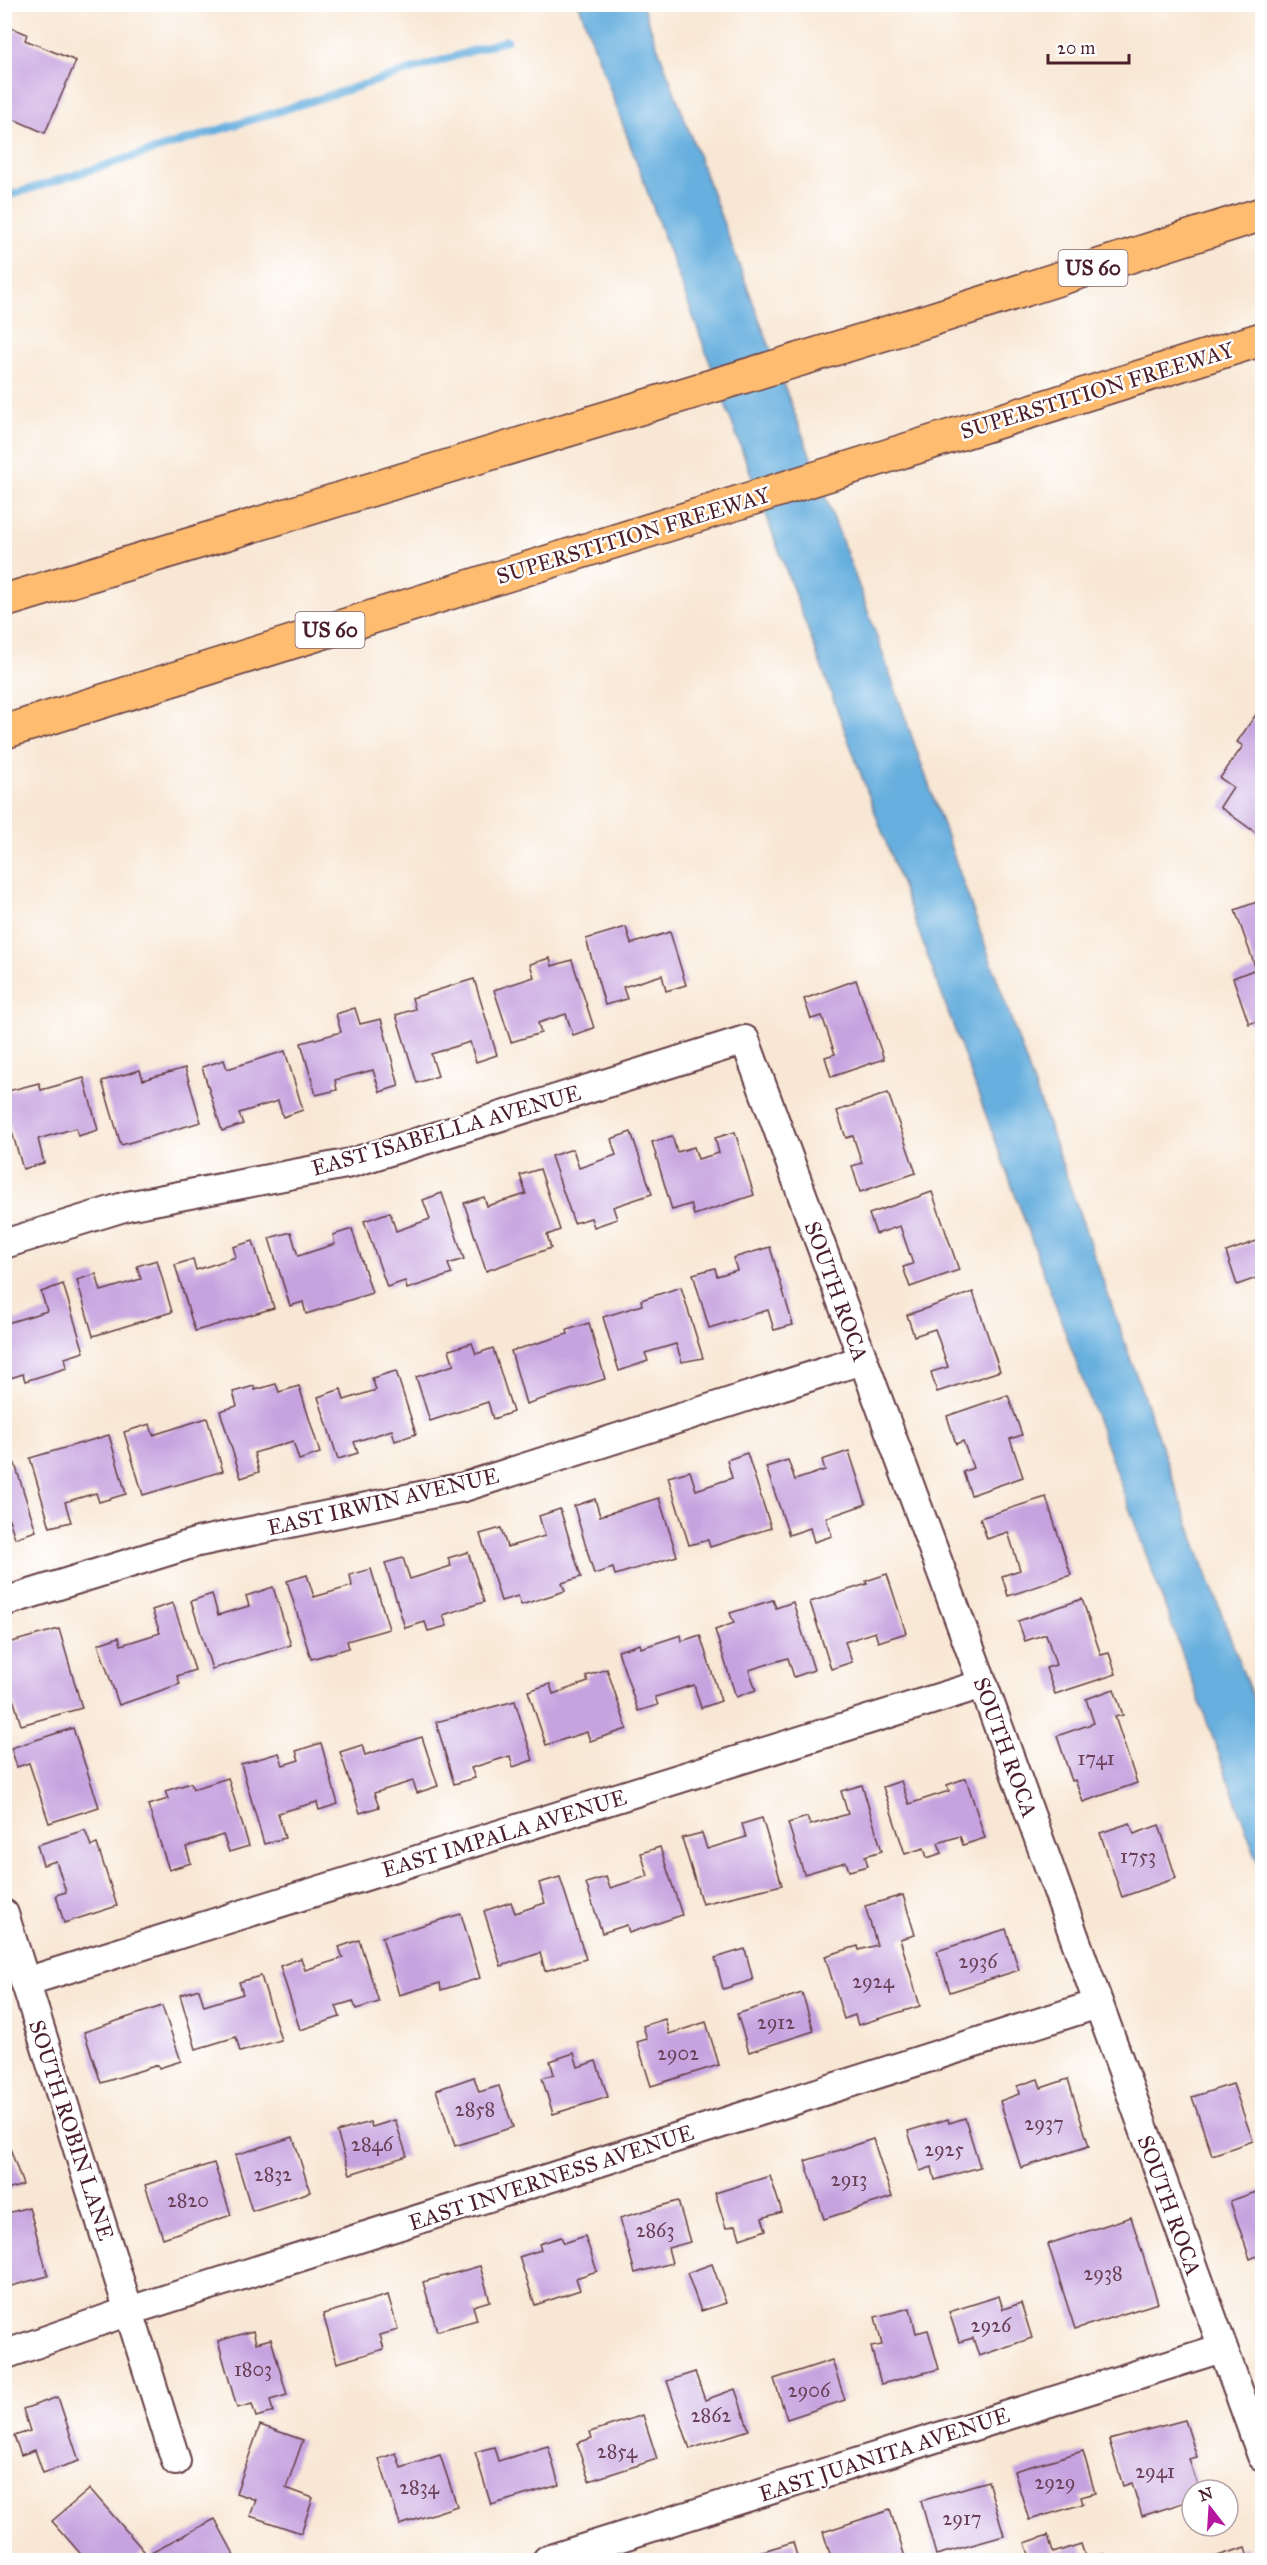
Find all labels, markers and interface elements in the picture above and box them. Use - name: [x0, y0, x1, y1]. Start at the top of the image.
- scale bar: [1048, 27, 1129, 65]
- text: 20 m: [1057, 37, 1095, 59]
- road number: US 60: [1058, 250, 1128, 286]
- street label: SUPERSTITION FREEWAY: [957, 336, 1238, 445]
- street label: SUPERSTITION FREEWAY: [493, 481, 774, 590]
- road number: US 60: [296, 612, 364, 648]
- street label: EAST ISABELLA AVENUE: [308, 1079, 584, 1182]
- street label: SOUTH ROCA: [799, 1217, 874, 1365]
- street label: EAST IRWIN AVENUE: [265, 1462, 502, 1541]
- street label: SOUTH ROCA: [968, 1673, 1043, 1821]
- house number: 1741: [1077, 1746, 1115, 1770]
- street label: EAST IMPALA AVENUE: [379, 1783, 630, 1884]
- house number: 1753: [1120, 1844, 1156, 1868]
- house number: 2936: [959, 1949, 998, 1973]
- house number: 2924: [852, 1969, 895, 1993]
- house number: 2912: [757, 2010, 795, 2034]
- street label: SOUTH ROBIN LANE: [23, 2016, 120, 2244]
- house number: 2902: [657, 2041, 699, 2065]
- house number: 2858: [455, 2097, 495, 2121]
- house number: 2937: [1024, 2111, 1064, 2135]
- street label: EAST INVERNESS AVENUE: [405, 2119, 697, 2236]
- street label: SOUTH ROCA: [1132, 2131, 1207, 2279]
- house number: 2846: [351, 2132, 394, 2156]
- house number: 2925: [924, 2137, 964, 2161]
- house number: 2832: [254, 2162, 292, 2186]
- house number: 2913: [831, 2167, 867, 2191]
- house number: 2820: [167, 2188, 209, 2212]
- house number: 2863: [636, 2218, 674, 2242]
- house number: 2938: [1083, 2261, 1123, 2285]
- house number: 2926: [971, 2313, 1012, 2337]
- house number: 1803: [234, 2357, 272, 2381]
- house number: 2906: [788, 2378, 831, 2402]
- street label: EAST JUANITA AVENUE: [756, 2401, 1013, 2508]
- house number: 2862: [691, 2403, 731, 2427]
- house number: 2854: [597, 2439, 638, 2463]
- house number: 2941: [1135, 2459, 1175, 2483]
- house number: 2929: [1034, 2470, 1076, 2494]
- house number: 2834: [399, 2475, 440, 2499]
- north arrow: [1180, 2478, 1240, 2538]
- text: N: [1196, 2483, 1215, 2505]
- house number: 2917: [942, 2506, 982, 2530]

